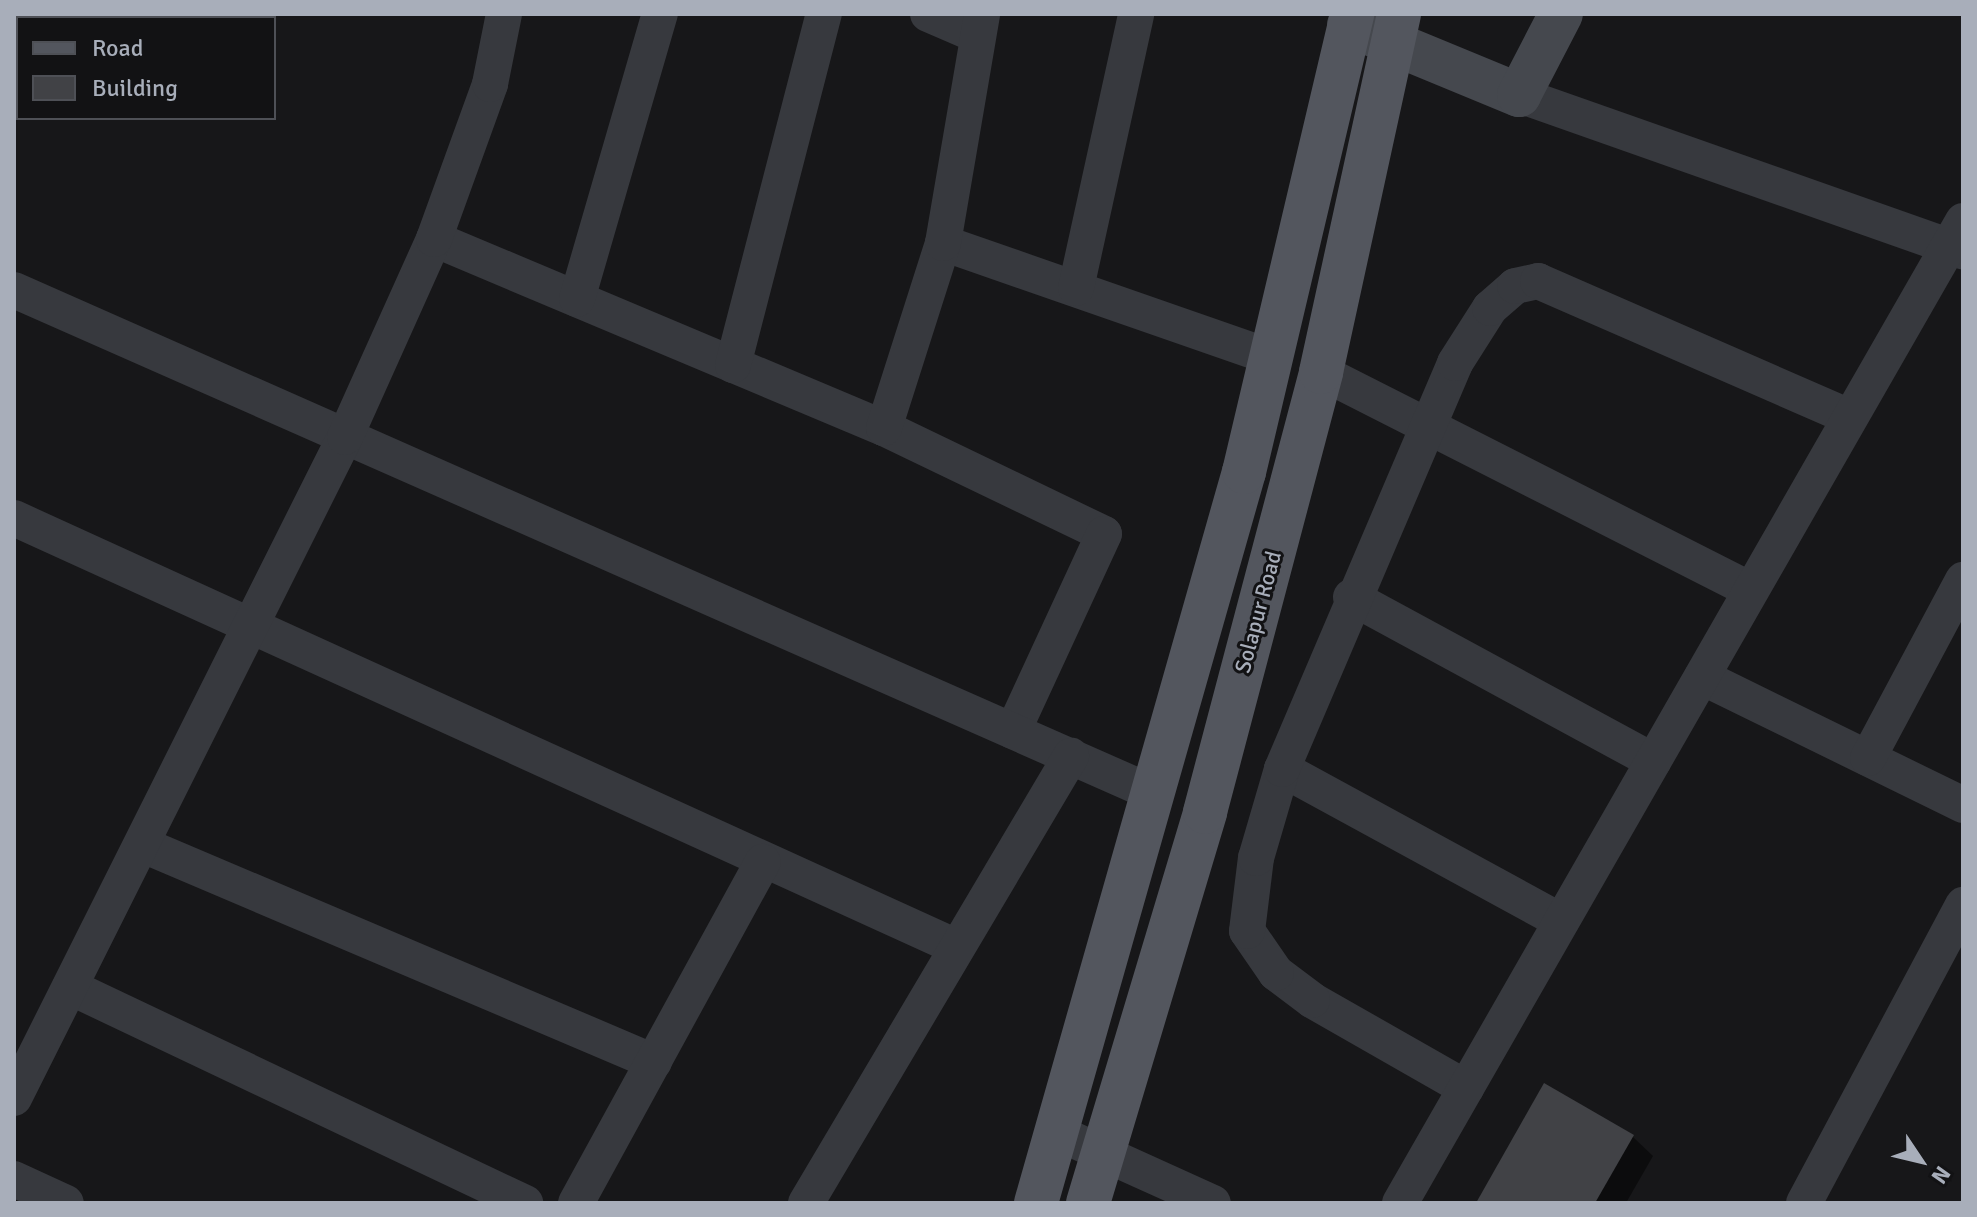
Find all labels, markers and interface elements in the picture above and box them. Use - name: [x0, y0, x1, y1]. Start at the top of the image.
- legend: [16, 16, 276, 120]
- text: Road: [92, 33, 143, 63]
- text: Building: [92, 73, 178, 103]
- street label: Solapur Road: [1229, 548, 1287, 676]
- north arrow: [1881, 1121, 1961, 1201]
- text: N: [1926, 1161, 1957, 1189]

